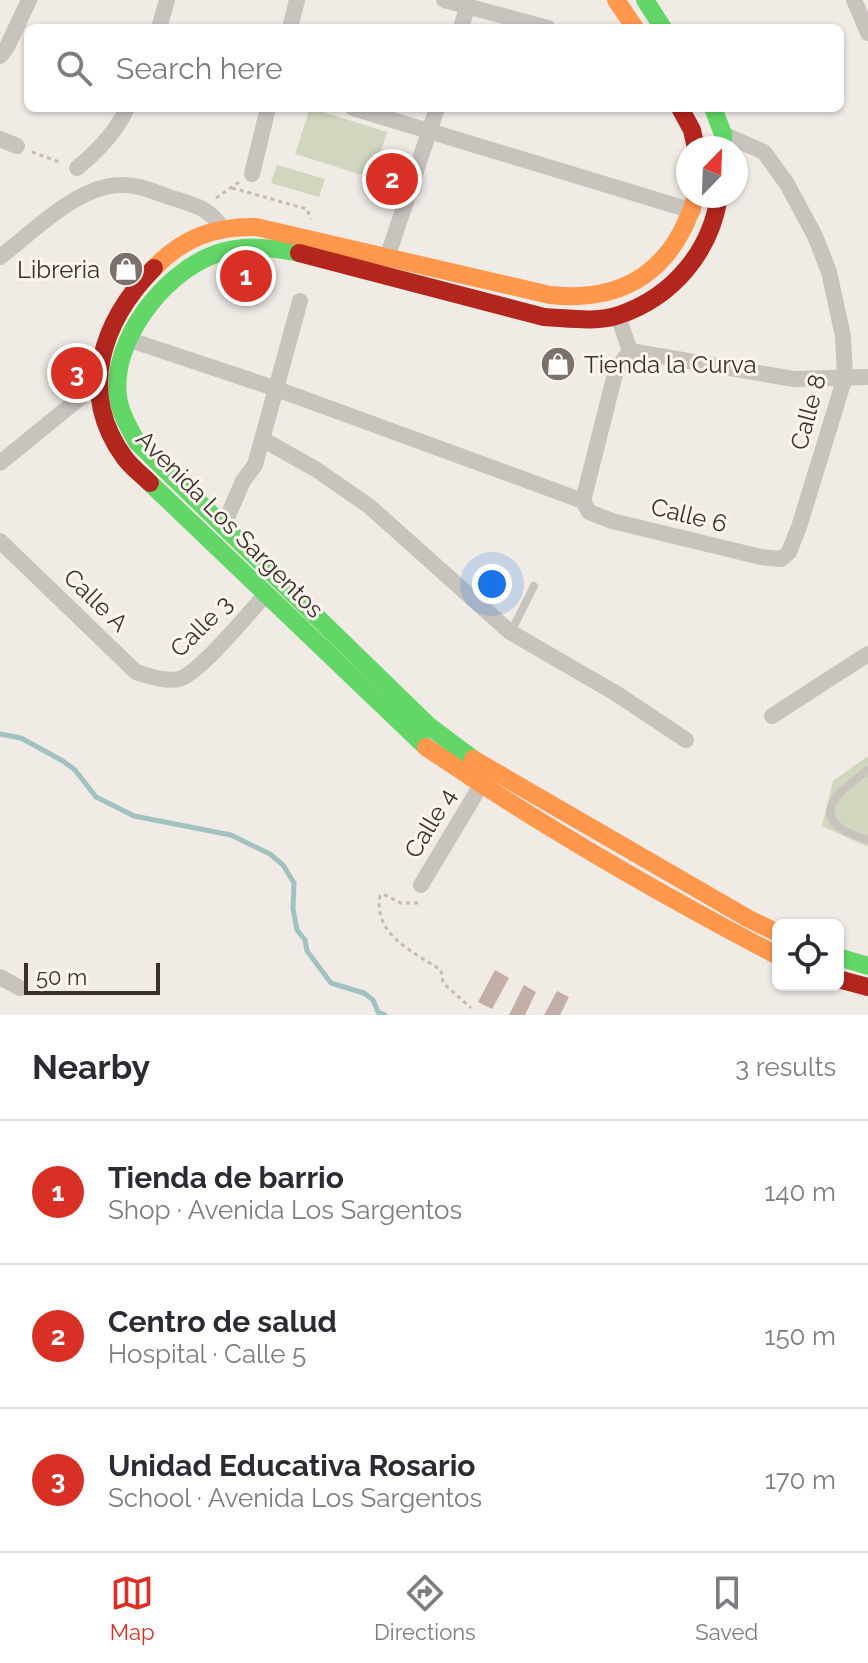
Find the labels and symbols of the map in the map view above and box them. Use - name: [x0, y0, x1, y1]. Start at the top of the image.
- north arrow: [676, 136, 748, 208]
- pin: 2: [366, 149, 418, 209]
- pin: 1: [220, 246, 272, 306]
- shop icon: Libreria: [107, 250, 145, 288]
- place label: Libreria: [17, 255, 100, 284]
- pin: 3: [51, 343, 103, 403]
- shop icon: Tienda la Curva: [539, 345, 577, 383]
- place label: Tienda la Curva: [584, 350, 757, 379]
- street label: Calle 8: [784, 371, 832, 453]
- street label: Avenida Los Sargentos: [130, 424, 330, 624]
- street label: Calle 6: [648, 492, 730, 538]
- street label: Calle A: [58, 562, 134, 638]
- your location: [472, 564, 512, 604]
- street label: Calle 3: [164, 589, 238, 663]
- street label: Calle 4: [398, 783, 462, 863]
- scale bar: [24, 959, 160, 995]

